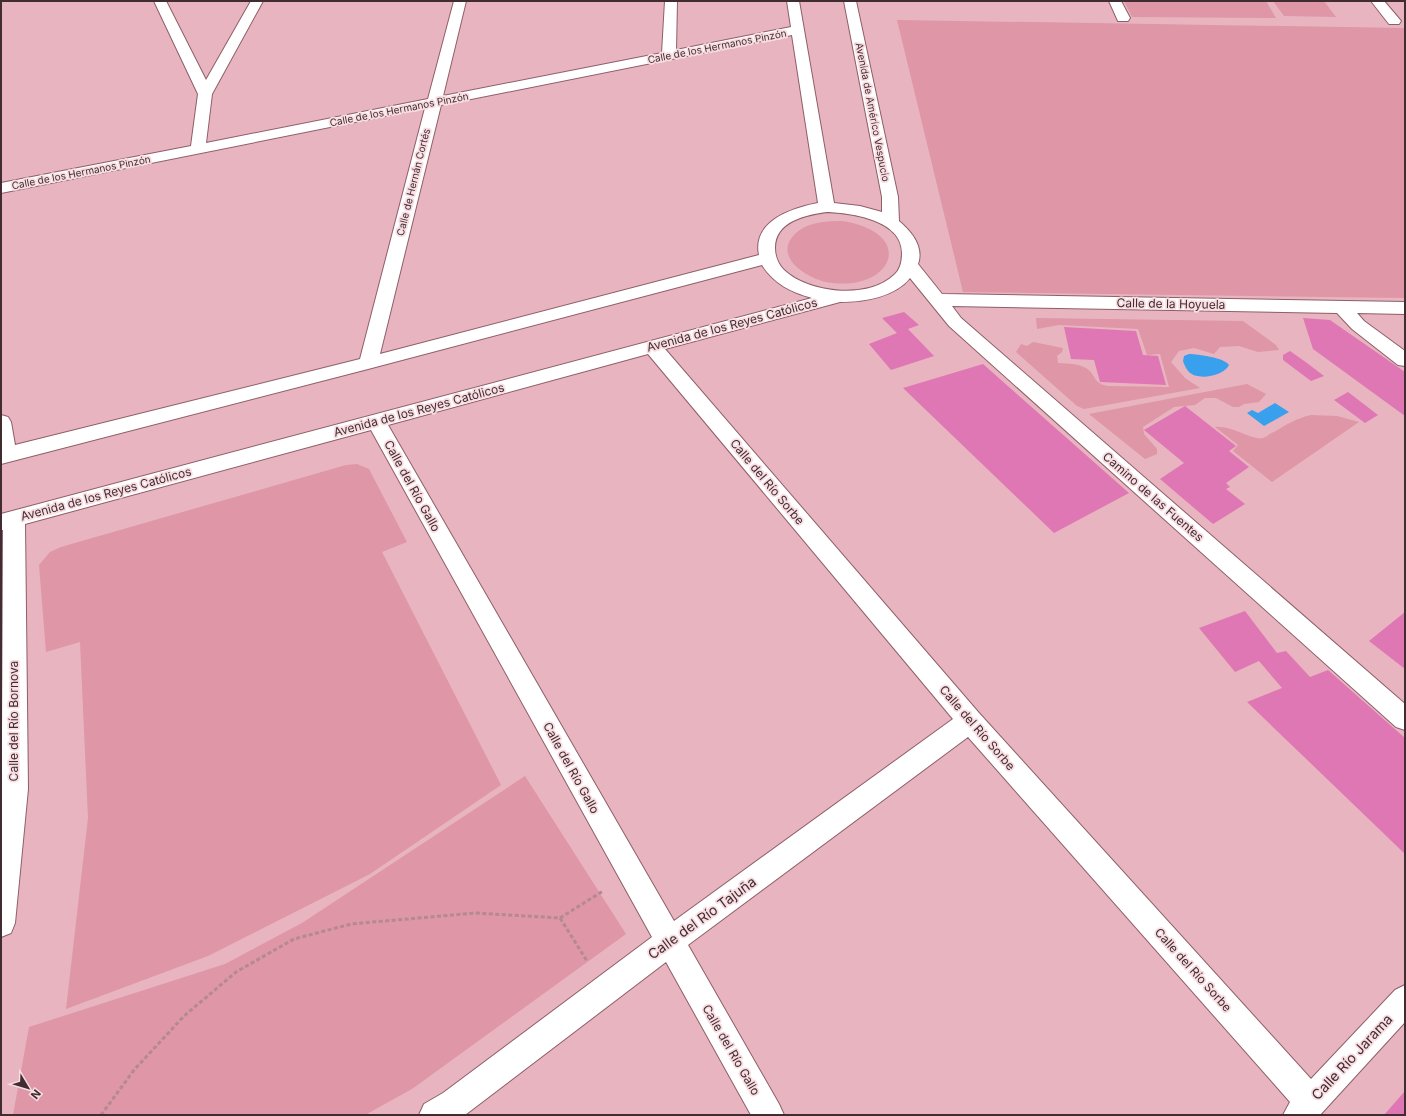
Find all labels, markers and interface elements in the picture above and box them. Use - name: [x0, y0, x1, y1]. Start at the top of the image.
- street label: Calle de los Hermanos Pinzón: [647, 27, 788, 65]
- street label: Avenida de Américo Vespucio: [854, 42, 892, 182]
- street label: Calle de los Hermanos Pinzón: [329, 90, 470, 128]
- street label: Calle de Hernán Cortés: [394, 127, 432, 237]
- street label: Calle de los Hermanos Pinzón: [11, 153, 152, 191]
- street label: Avenida de los Reyes Católicos: [645, 294, 819, 355]
- street label: Calle de la Hoyuela: [1116, 295, 1226, 312]
- street label: Avenida de los Reyes Católicos: [332, 379, 506, 440]
- street label: Calle del Río Sorbe: [727, 436, 808, 528]
- street label: Calle del Río Gallo: [381, 437, 444, 534]
- street label: Camino de las Fuentes: [1100, 449, 1207, 544]
- street label: Avenida de los Reyes Católicos: [19, 463, 193, 524]
- street label: Calle del Río Bornova: [6, 661, 21, 781]
- street label: Calle del Río Sorbe: [936, 682, 1018, 773]
- street label: Calle del Río Gallo: [540, 719, 603, 816]
- street label: Calle del Río Tajuña: [644, 873, 759, 963]
- street label: Calle del Río Sorbe: [1152, 925, 1235, 1015]
- street label: Calle del Río Gallo: [699, 1002, 763, 1098]
- street label: Calle Río Jarama: [1308, 1010, 1396, 1103]
- north arrow: [8, 1068, 48, 1108]
- text: N: [28, 1087, 44, 1102]

